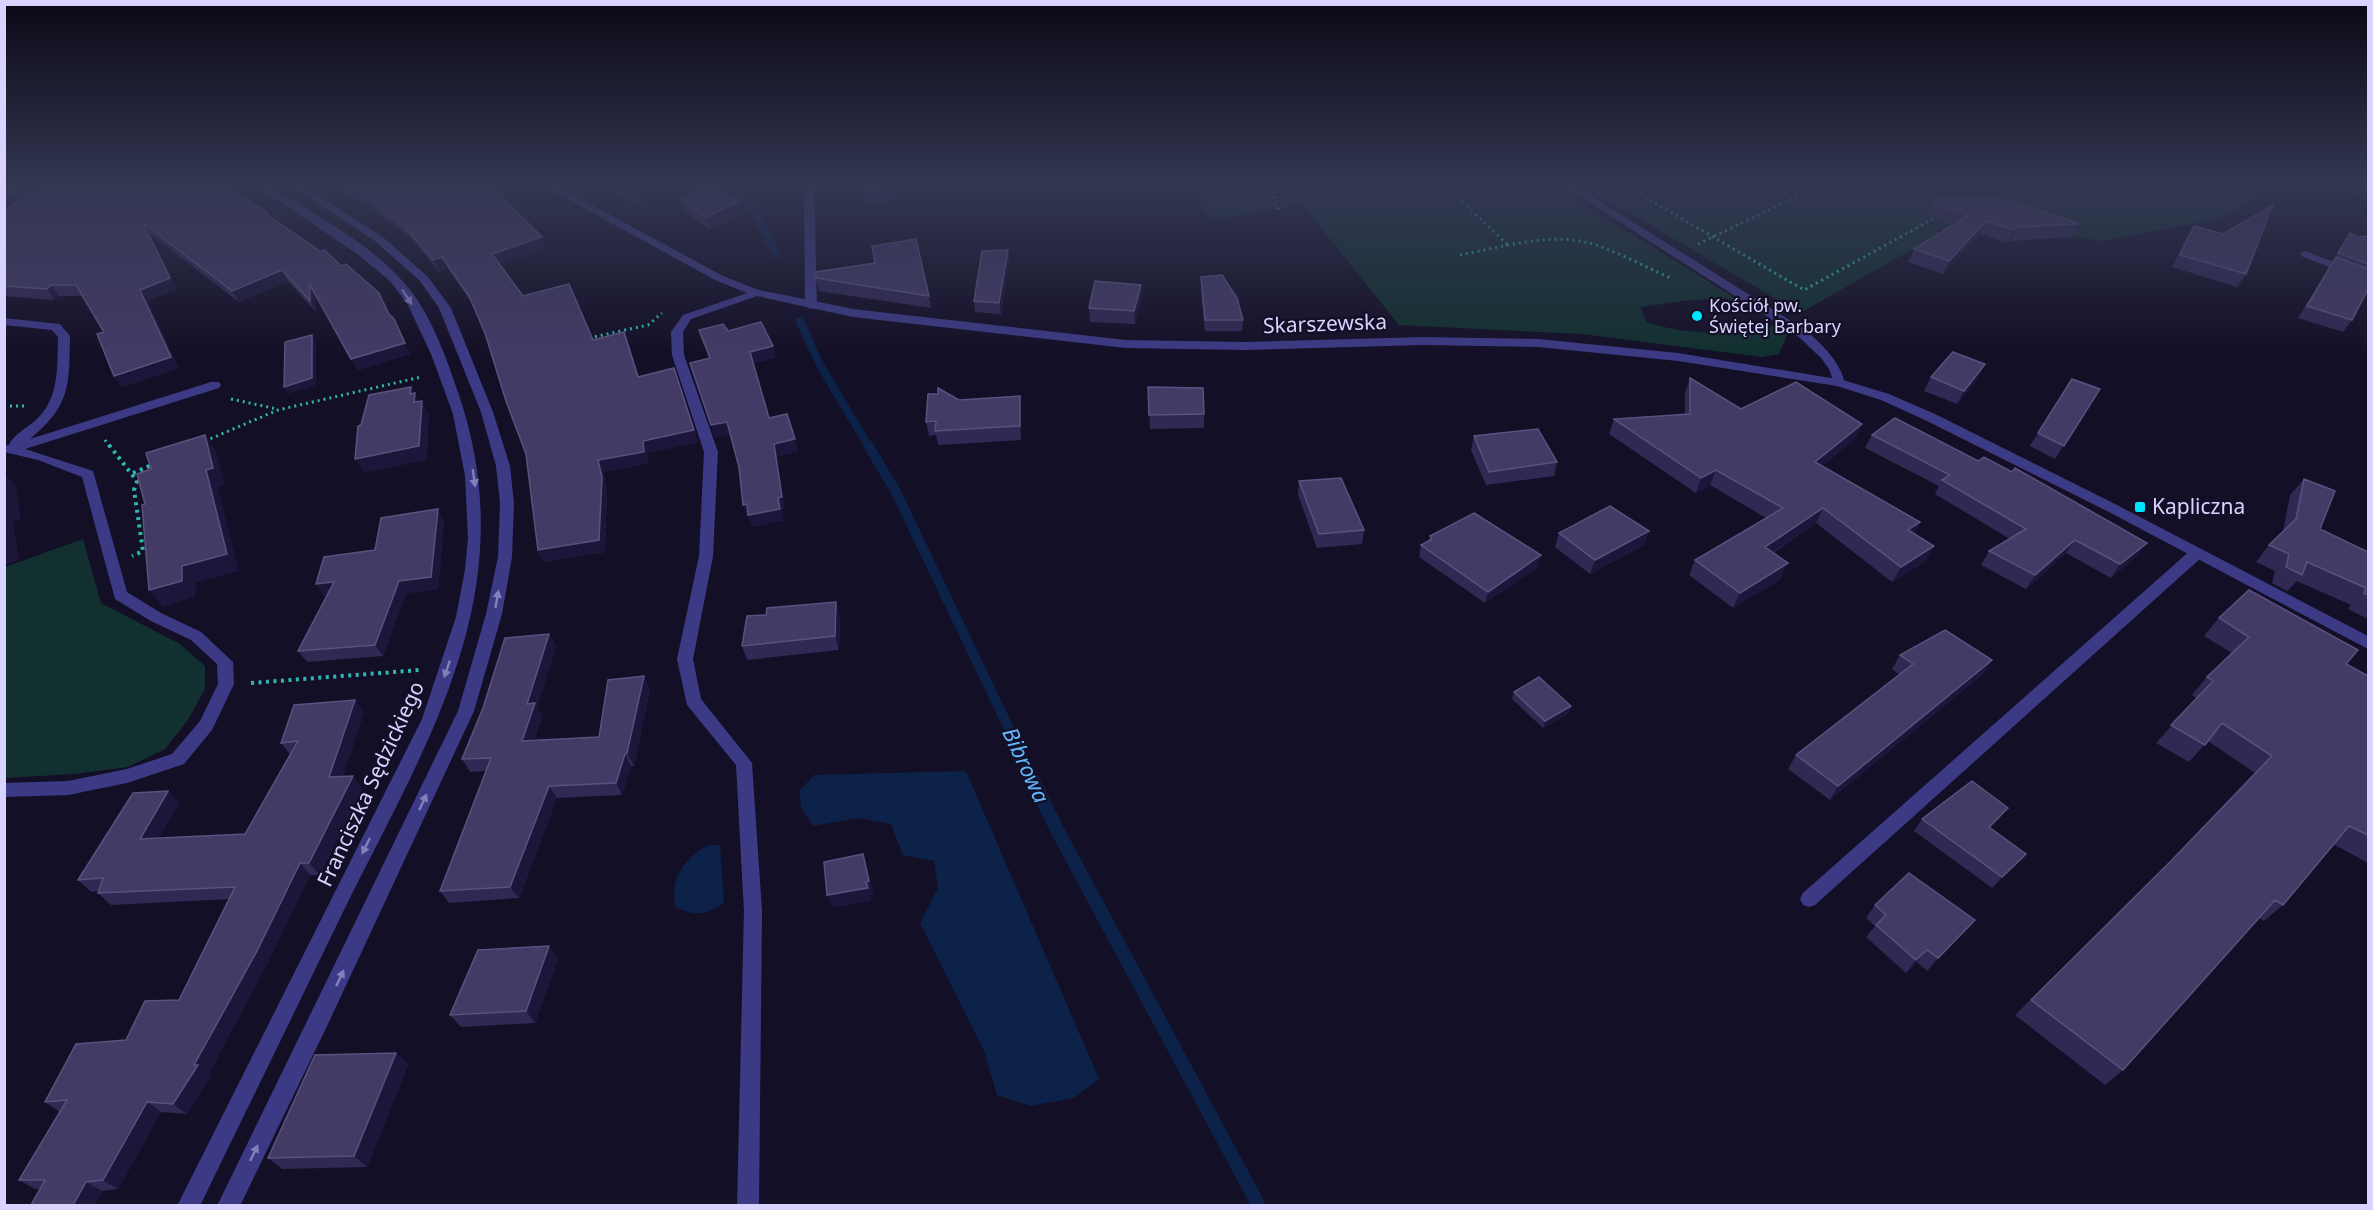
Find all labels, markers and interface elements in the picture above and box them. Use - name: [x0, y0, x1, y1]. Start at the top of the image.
- one-way arrow: [401, 288, 412, 305]
- place label: Kościół pw. Świętej Barbary: [1709, 293, 1842, 338]
- street label: Skarszewska: [1262, 307, 1387, 339]
- marker: Kościół pw. Świętej Barbary: [1690, 309, 1704, 323]
- one-way arrow: [469, 469, 479, 488]
- place label: Kapliczna: [2152, 492, 2245, 520]
- marker: Kapliczna: [2133, 500, 2147, 514]
- one-way arrow: [493, 590, 502, 609]
- one-way arrow: [442, 661, 451, 679]
- street label: Franciszka Sędzickiego: [310, 676, 430, 891]
- water label: Bibrowa: [996, 722, 1058, 808]
- one-way arrow: [419, 793, 428, 810]
- one-way arrow: [361, 838, 370, 855]
- one-way arrow: [335, 969, 344, 986]
- one-way arrow: [249, 1144, 259, 1161]

